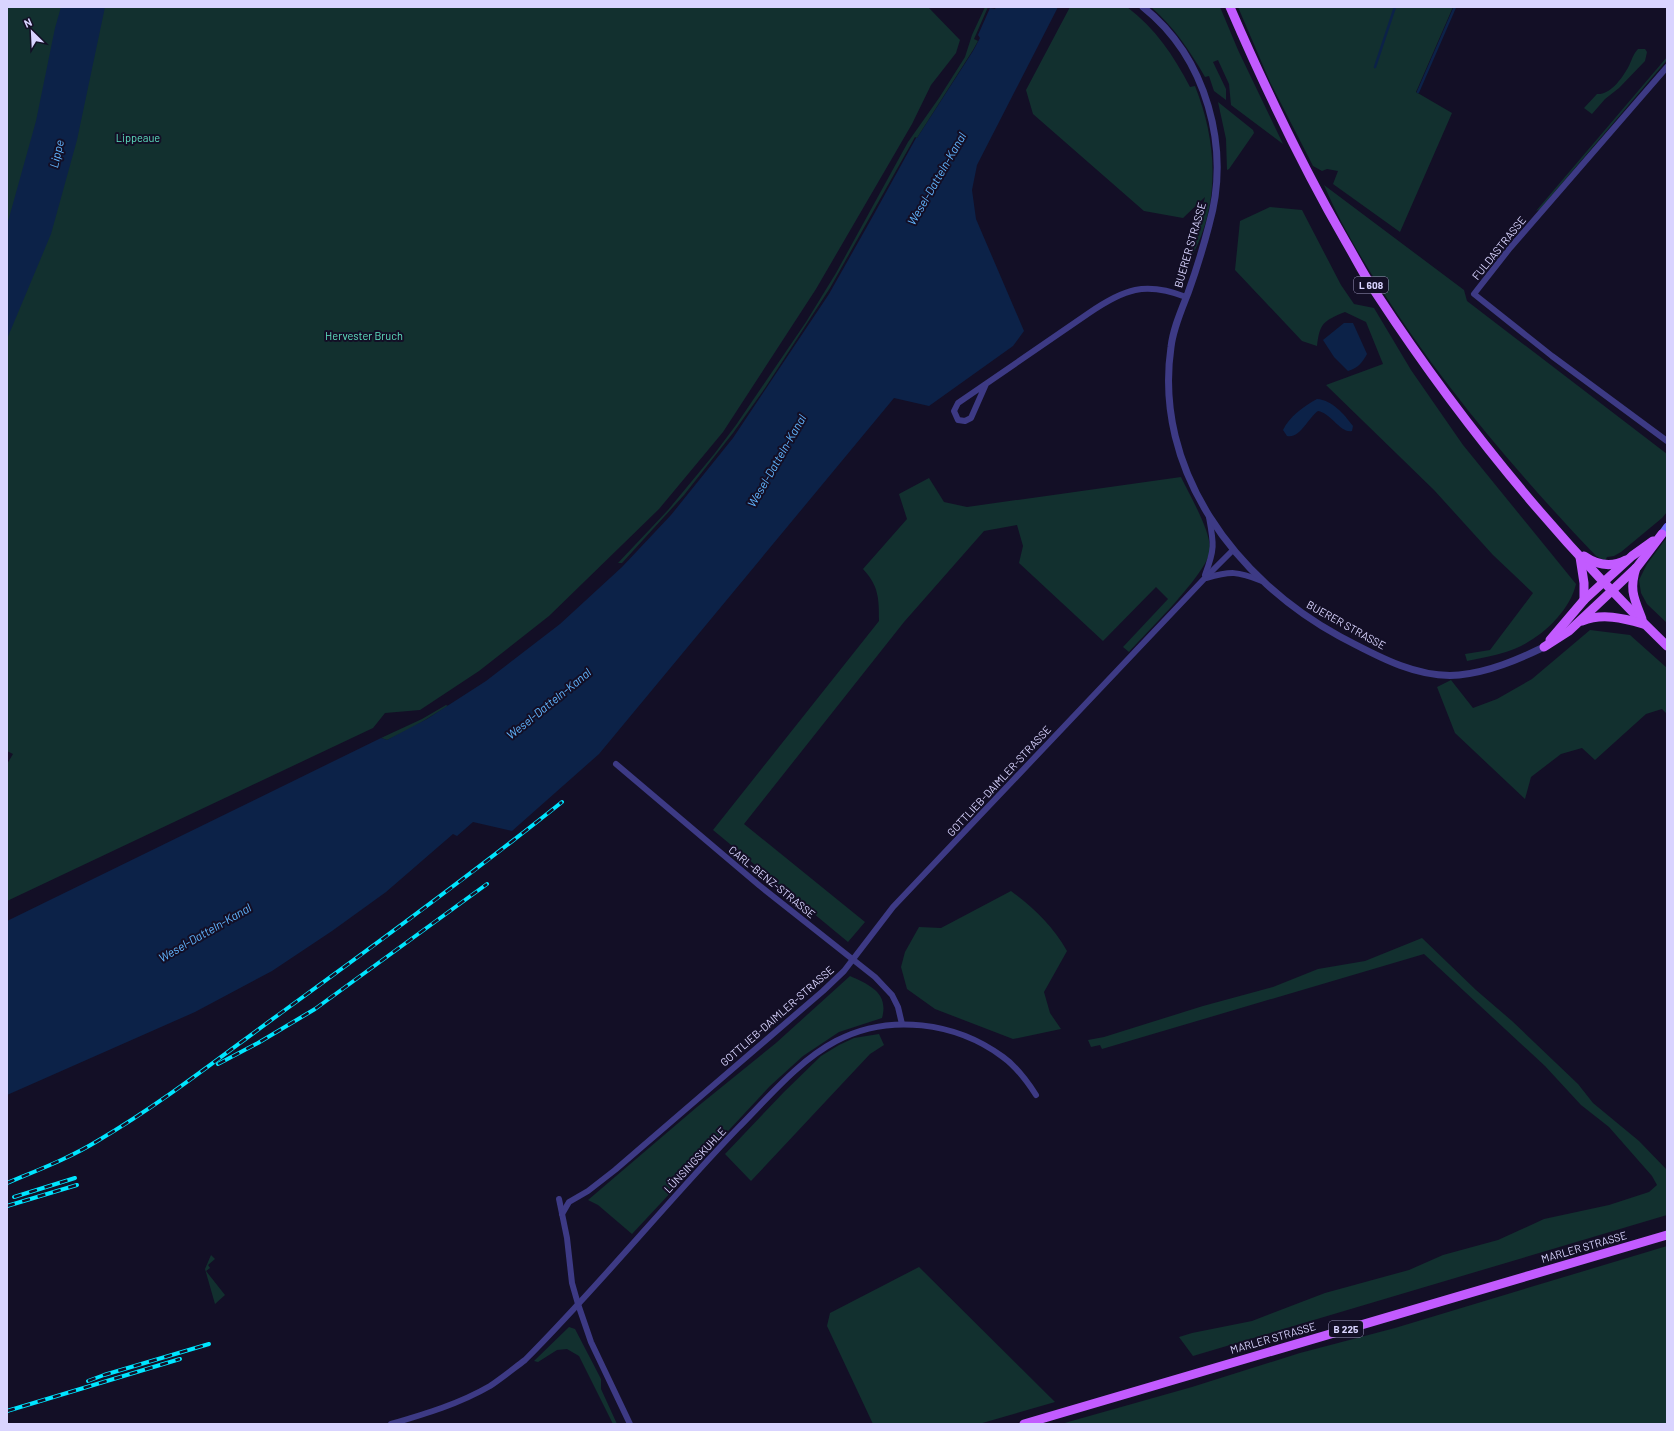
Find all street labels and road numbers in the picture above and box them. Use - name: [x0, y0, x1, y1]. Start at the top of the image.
- street label: BUERER STRASSE: [1171, 200, 1208, 289]
- street label: FULDASTRASSE: [1469, 213, 1528, 282]
- road number: L 608: [1354, 277, 1388, 293]
- street label: BUERER STRASSE: [1304, 597, 1388, 652]
- street label: GOTTLIEB-DAIMLER-STRASSE: [944, 723, 1053, 839]
- street label: CARL-BENZ-STRASSE: [726, 843, 818, 921]
- street label: GOTTLIEB-DAIMLER-STRASSE: [717, 963, 836, 1068]
- street label: LÜNSINGSKUHLE: [660, 1123, 728, 1195]
- street label: MARLER STRASSE: [1540, 1228, 1629, 1265]
- street label: MARLER STRASSE: [1229, 1319, 1318, 1356]
- road number: B 225: [1329, 1321, 1363, 1337]

